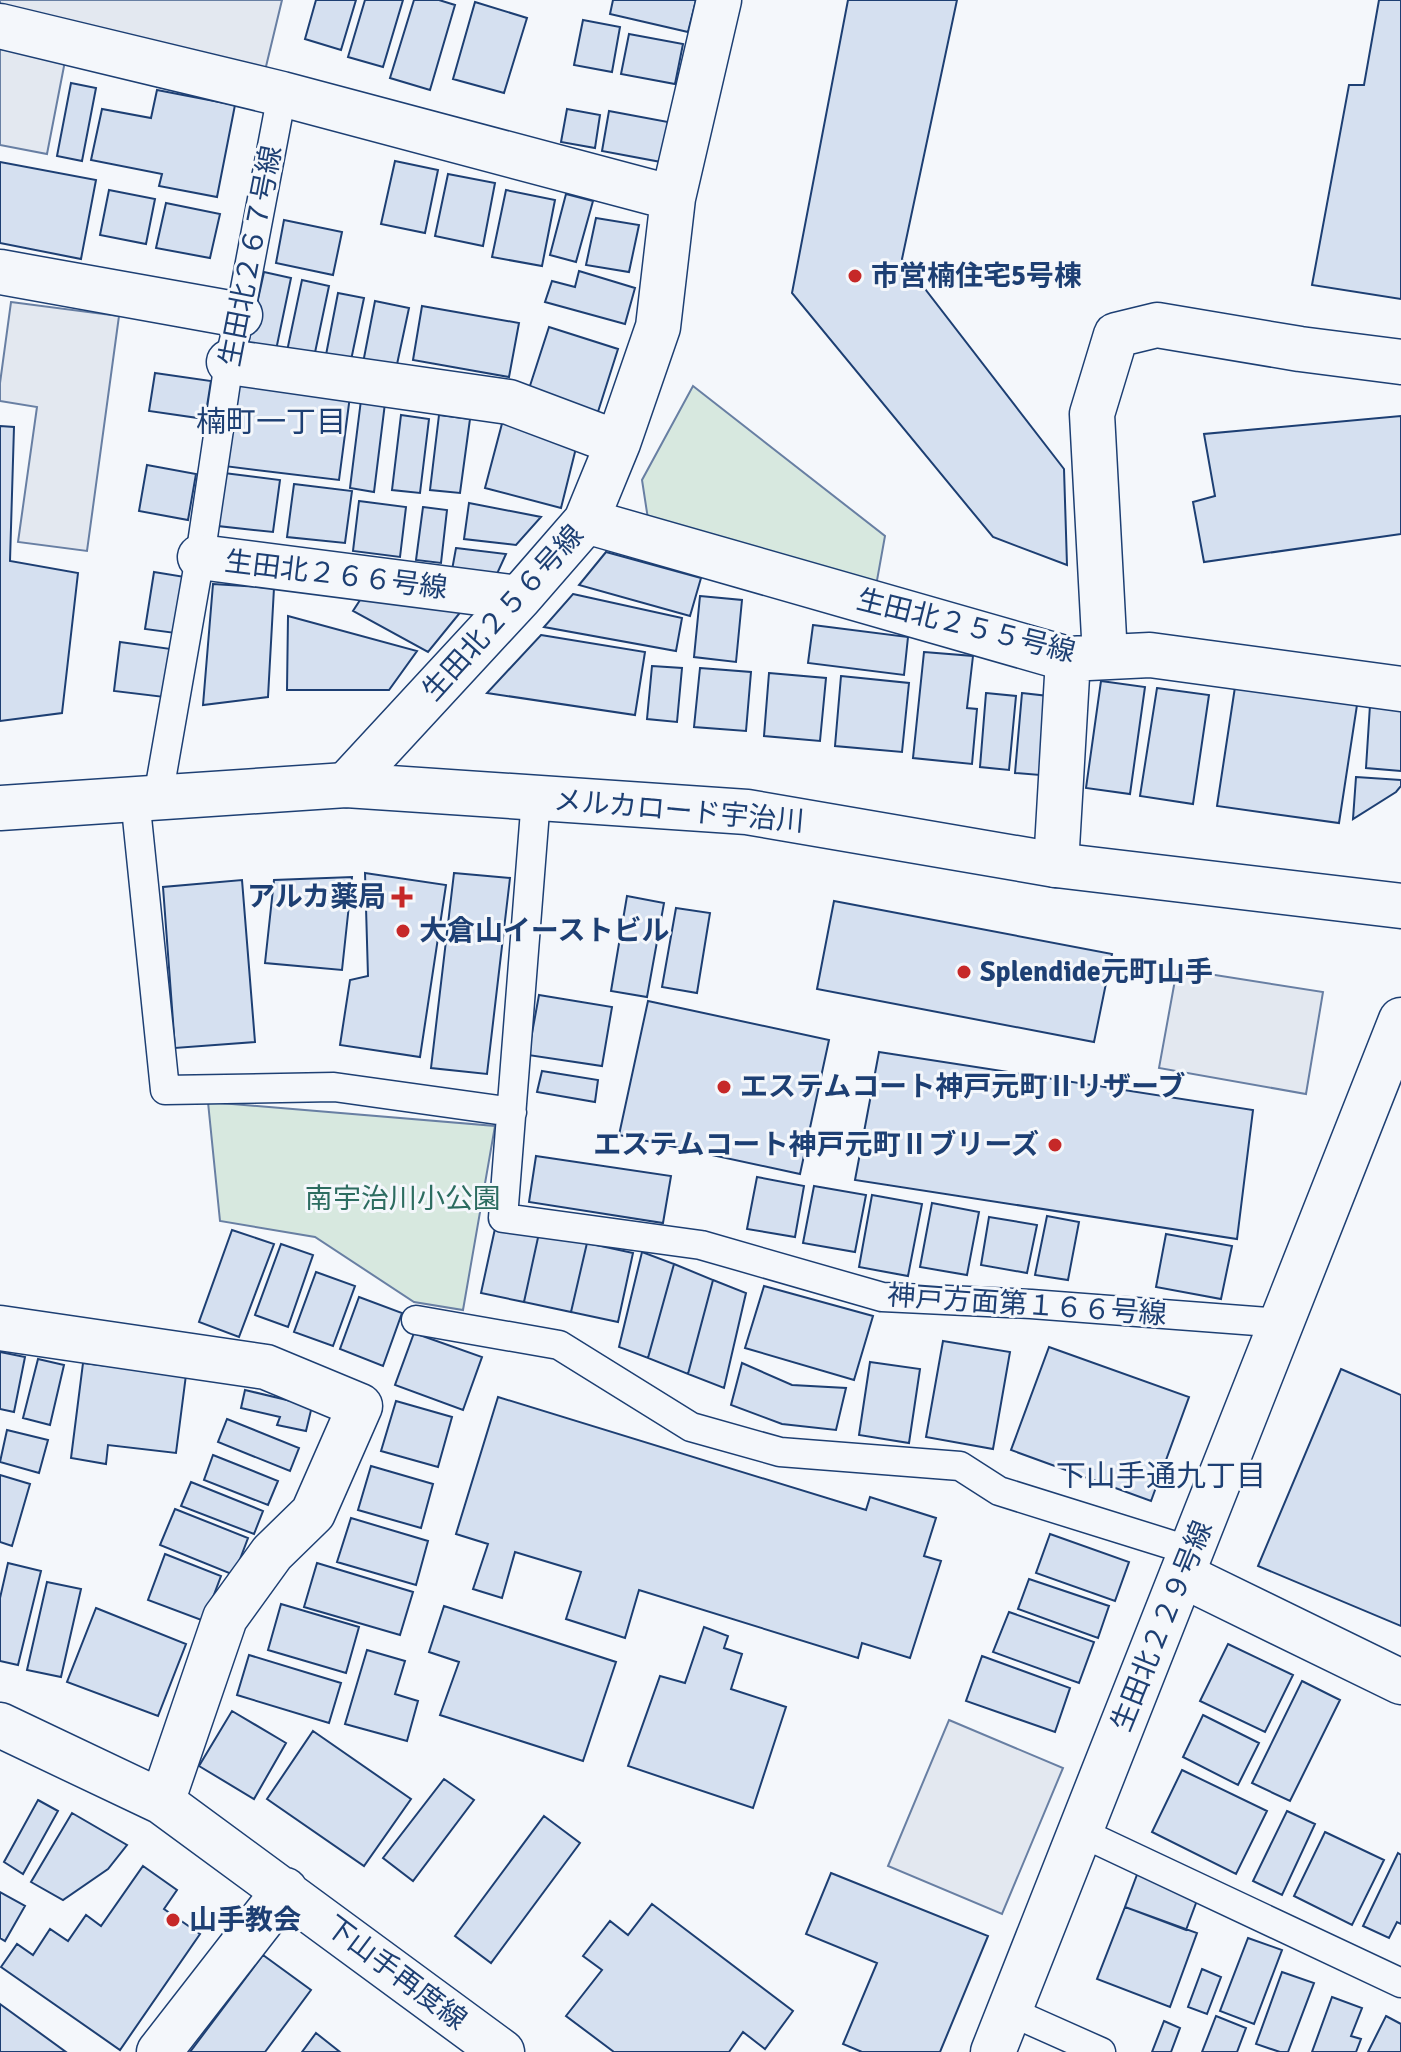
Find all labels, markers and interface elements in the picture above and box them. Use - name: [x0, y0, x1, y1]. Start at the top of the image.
- street label: 生田北２６７号線: [213, 143, 289, 369]
- place label: 市営楠住宅5号棟: [871, 259, 1082, 293]
- marker: 市営楠住宅5号棟: [846, 267, 864, 285]
- district label: 楠町一丁目: [196, 404, 346, 441]
- street label: 生田北２５６号線: [415, 518, 591, 708]
- street label: 生田北２６６号線: [223, 544, 449, 606]
- street label: 生田北２５５号線: [853, 582, 1079, 670]
- street label: メルカロード宇治川: [552, 783, 806, 839]
- place label: アルカ薬局: [247, 880, 386, 914]
- marker: アルカ薬局: [393, 888, 411, 906]
- place label: 大倉山イーストビル: [419, 914, 670, 948]
- marker: 大倉山イーストビル: [394, 922, 412, 940]
- place label: Splendide元町山手: [980, 955, 1213, 989]
- marker: Splendide元町山手: [955, 963, 973, 981]
- place label: エステムコート神戸元町Ⅱリザーブ: [740, 1070, 1185, 1104]
- marker: エステムコート神戸元町Ⅱリザーブ: [715, 1078, 733, 1096]
- place label: エステムコート神戸元町Ⅱブリーズ: [593, 1128, 1039, 1162]
- marker: エステムコート神戸元町Ⅱブリーズ: [1046, 1136, 1064, 1154]
- park label: 南宇治川小公園: [305, 1182, 501, 1216]
- street label: 神戸方面第１６６号線: [886, 1278, 1168, 1332]
- district label: 下山手通九丁目: [1056, 1458, 1266, 1495]
- street label: 生田北２２９号線: [1104, 1516, 1220, 1736]
- place label: 山手教会: [189, 1903, 301, 1937]
- street label: 下山手再度線: [319, 1909, 473, 2037]
- marker: 山手教会: [164, 1911, 182, 1929]

